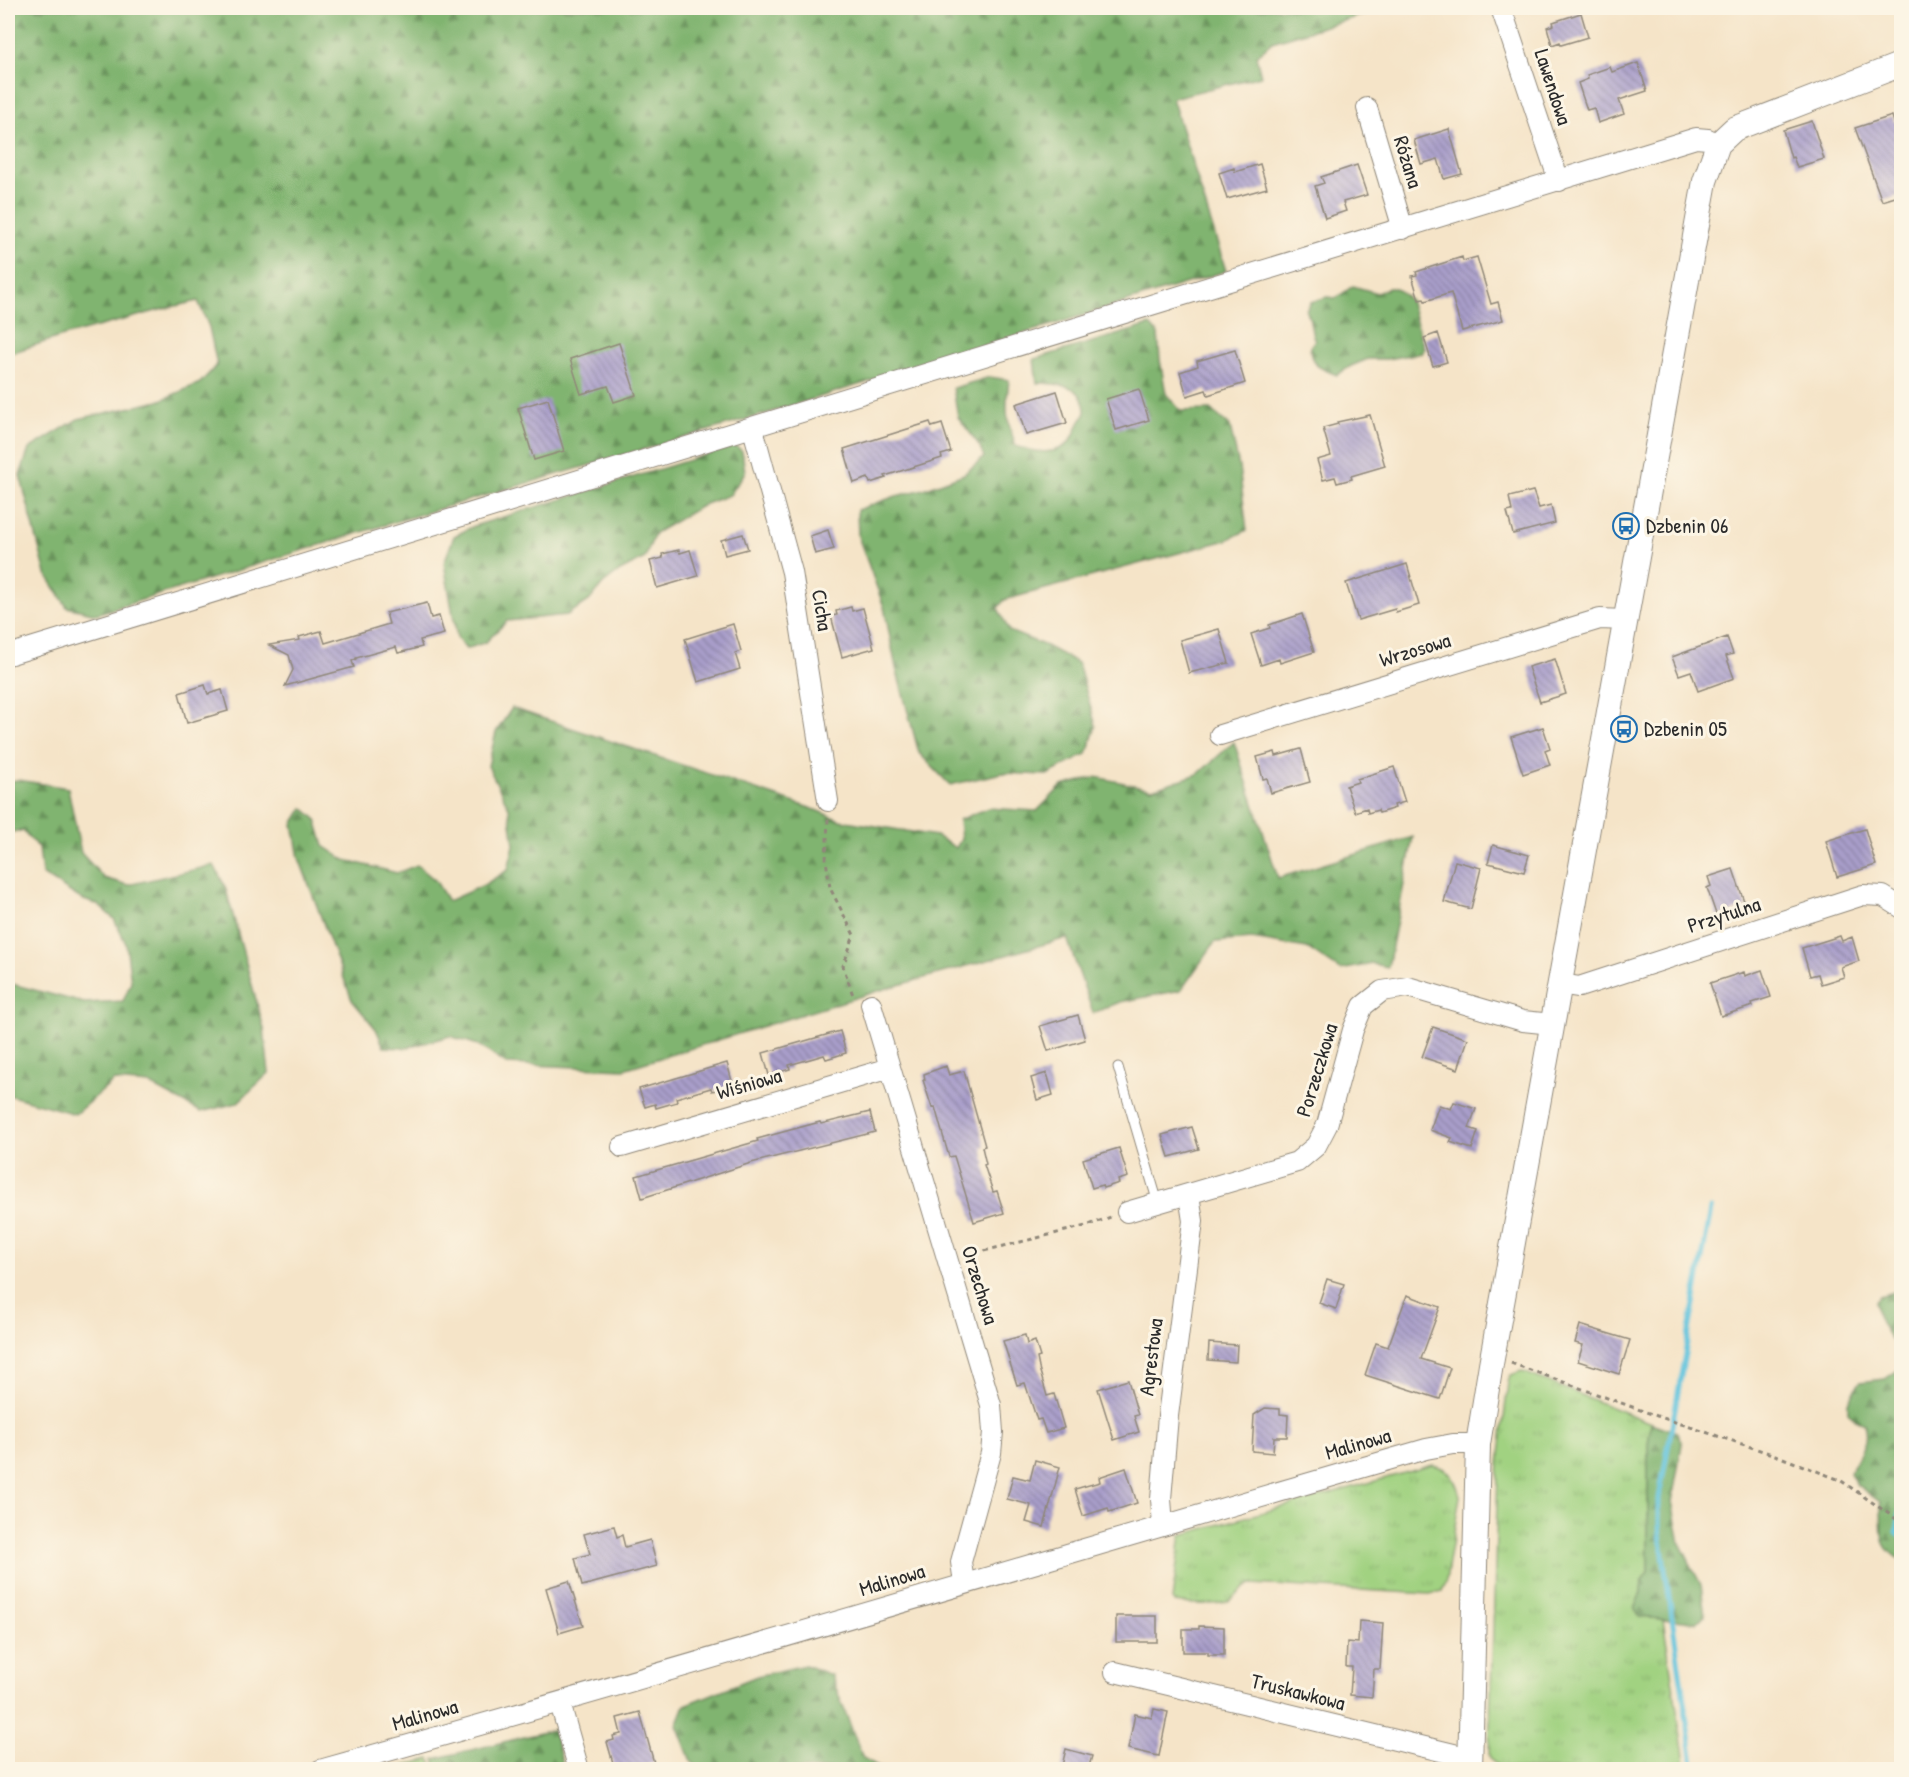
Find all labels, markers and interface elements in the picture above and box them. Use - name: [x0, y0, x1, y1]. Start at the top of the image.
- street label: Lawendowa: [1528, 45, 1579, 129]
- street label: Różana: [1387, 132, 1430, 191]
- bus stop icon: Dzbenin 06: [1611, 511, 1641, 541]
- place label: Dzbenin 06: [1646, 511, 1728, 540]
- street label: Cicha: [805, 587, 840, 633]
- street label: Wrzosowa: [1376, 625, 1454, 674]
- bus stop icon: Dzbenin 05: [1609, 714, 1639, 744]
- place label: Dzbenin 05: [1644, 714, 1727, 743]
- street label: Przytulna: [1684, 889, 1764, 940]
- street label: Porzeczkowa: [1289, 1020, 1344, 1120]
- street label: Wiśniowa: [713, 1060, 785, 1107]
- street label: Orzechowa: [955, 1242, 1006, 1328]
- street label: Agrestowa: [1131, 1317, 1170, 1397]
- street label: Malinowa: [1322, 1420, 1394, 1467]
- street label: Malinowa: [856, 1556, 928, 1603]
- street label: Truskawkowa: [1248, 1666, 1348, 1717]
- street label: Malinowa: [389, 1691, 461, 1738]

